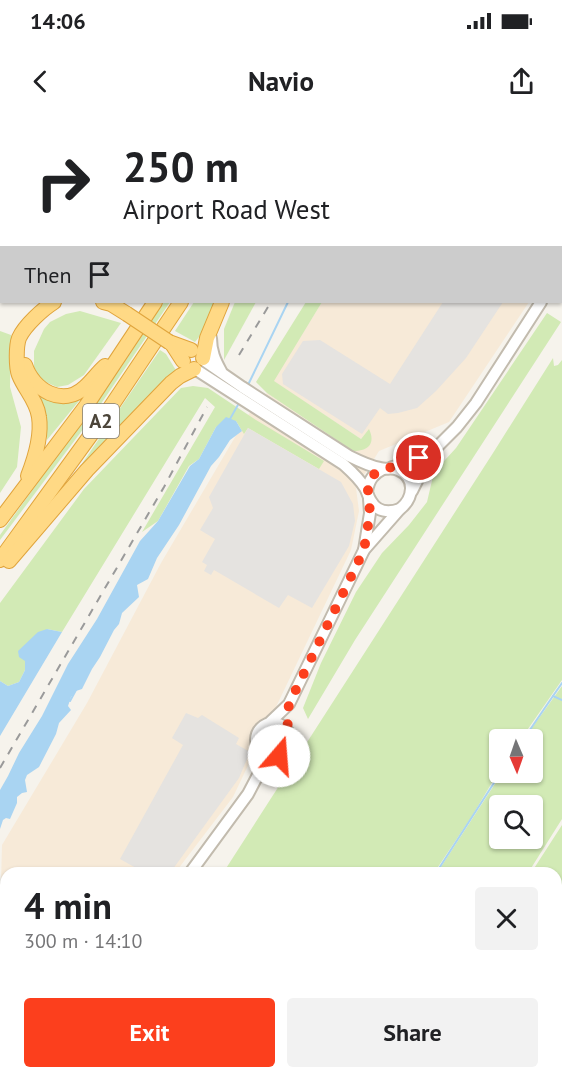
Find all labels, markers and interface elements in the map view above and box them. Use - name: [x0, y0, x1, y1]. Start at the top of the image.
- text: 14:06: [30, 7, 86, 35]
- text: Navio: [248, 64, 314, 98]
- icon: back: [24, 65, 57, 98]
- icon: share: [505, 65, 538, 98]
- text: 250 m: [123, 139, 239, 194]
- icon: right: [24, 144, 102, 222]
- text: Airport Road West: [123, 192, 330, 226]
- icon: arrive: [83, 258, 116, 291]
- text: Then: [24, 261, 71, 289]
- road number: A2: [83, 404, 119, 438]
- pin: [393, 432, 444, 483]
- icon: arrive: [402, 441, 435, 474]
- position arrow: [247, 724, 311, 788]
- north arrow: [489, 729, 543, 783]
- map controls: [489, 729, 543, 849]
- button: search: [489, 795, 543, 849]
- text: 4 min: [24, 882, 112, 929]
- button: close: [475, 887, 538, 950]
- text: 300 m · 14:10: [24, 928, 142, 954]
- button: Exit: [24, 998, 275, 1067]
- button: Share: [287, 998, 538, 1067]

